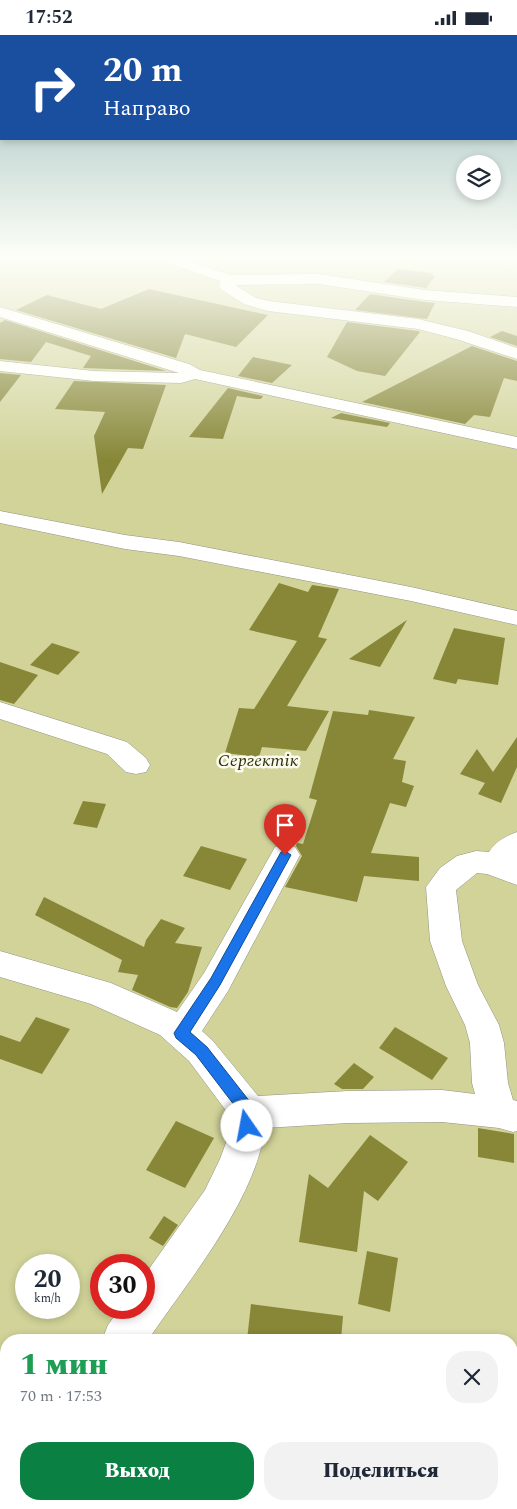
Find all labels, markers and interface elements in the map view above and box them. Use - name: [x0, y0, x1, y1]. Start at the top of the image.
- text: 17:52: [25, 3, 73, 32]
- text: 20 m: [103, 44, 183, 97]
- icon: right: [20, 55, 85, 120]
- text: Направо: [103, 92, 191, 125]
- map controls: [456, 155, 501, 200]
- button: layers: [456, 155, 501, 200]
- park label: Сергектік: [218, 747, 299, 774]
- pin: [264, 804, 306, 855]
- icon: arrive: [271, 811, 299, 839]
- position arrow: [220, 1099, 272, 1151]
- speed limit sign: 30: [90, 1254, 155, 1319]
- text: 20: [33, 1261, 62, 1299]
- text: km/h: [34, 1289, 61, 1308]
- text: 1 мин: [20, 1342, 108, 1388]
- button: close: [446, 1351, 498, 1403]
- text: 70 m · 17:53: [20, 1384, 102, 1408]
- button: Выход: [20, 1442, 254, 1500]
- button: Поделиться: [264, 1442, 498, 1500]

